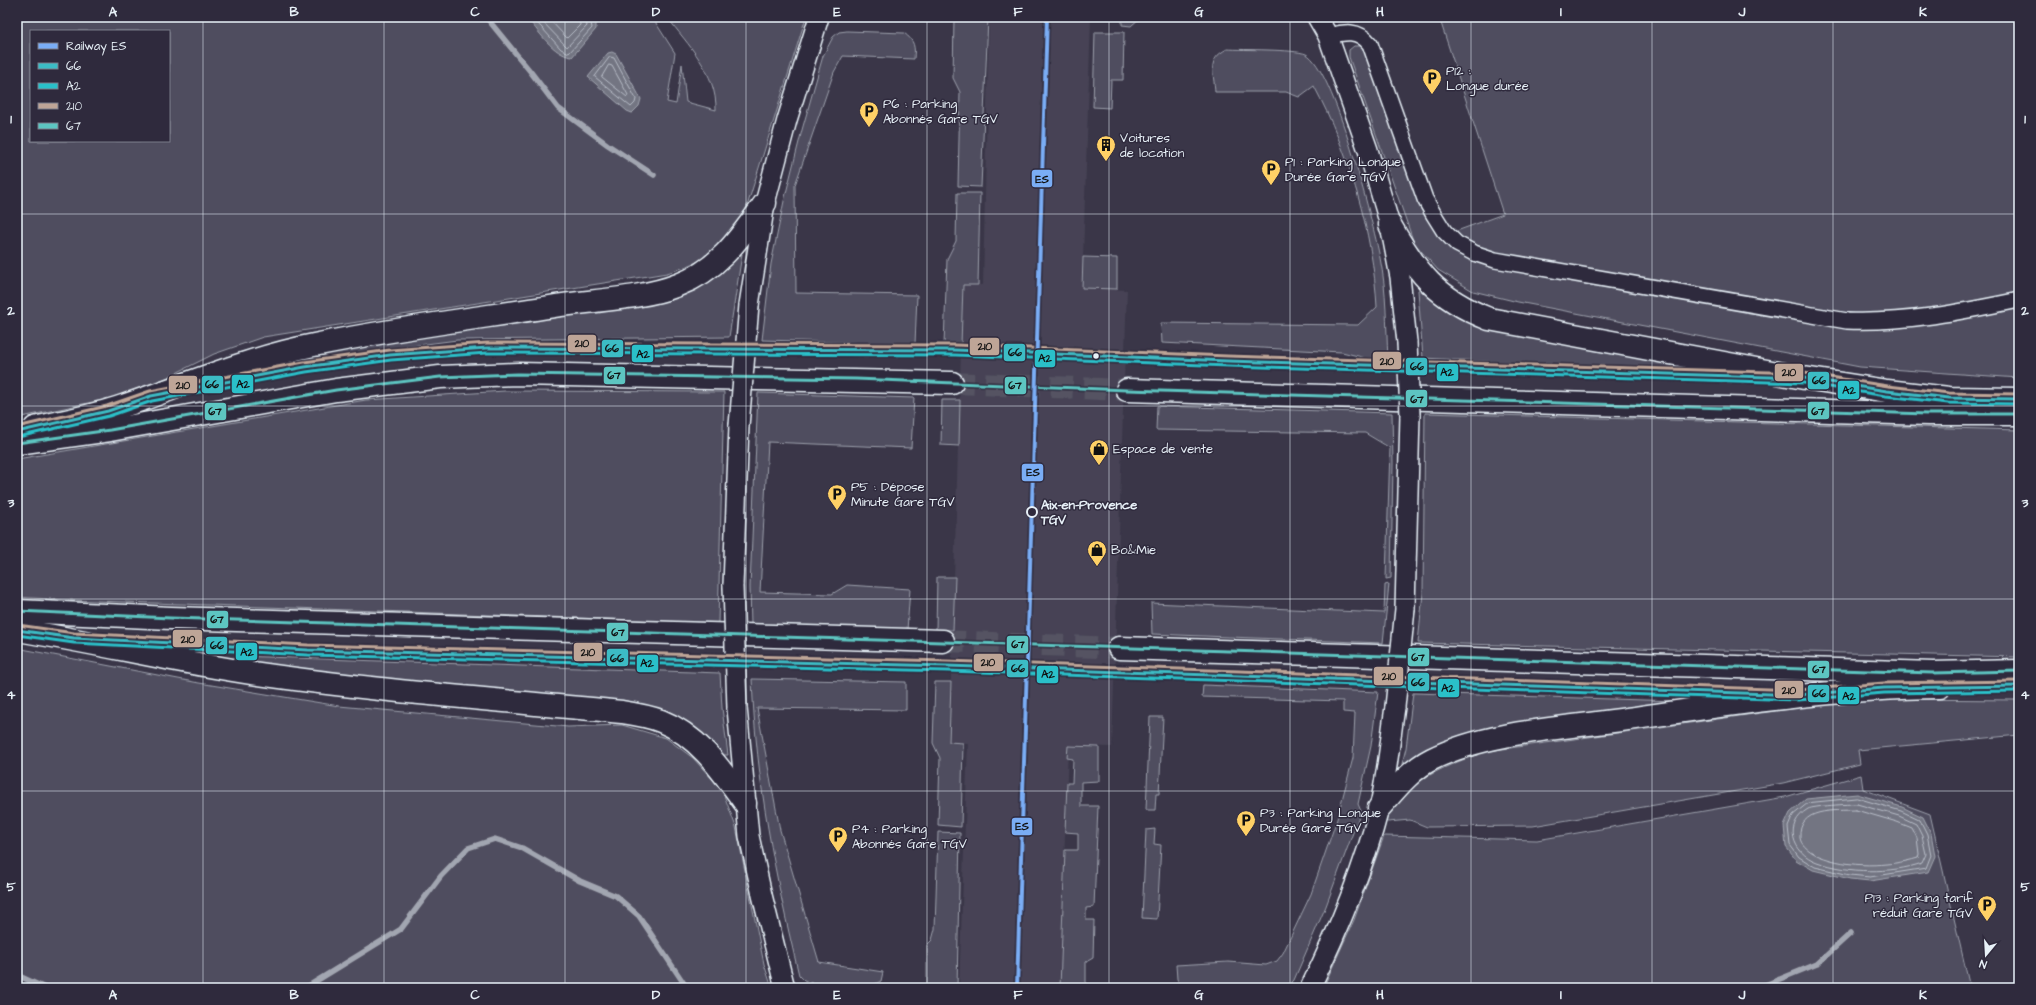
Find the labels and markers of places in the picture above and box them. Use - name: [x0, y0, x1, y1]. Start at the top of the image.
- place label: P12 : Longue durée: [1446, 62, 1529, 96]
- parking icon: P12 : Longue durée: [1421, 67, 1443, 95]
- place label: P6 : Parking Abonnés Gare TGV: [883, 95, 998, 128]
- parking icon: P6 : Parking Abonnés Gare TGV: [858, 100, 880, 128]
- place label: Voitures de location: [1120, 129, 1185, 162]
- building icon: Voitures de location: [1095, 134, 1117, 162]
- place label: P1 : Parking Longue Durée Gare TGV: [1285, 153, 1401, 186]
- parking icon: P1 : Parking Longue Durée Gare TGV: [1260, 158, 1282, 186]
- unlabelled marker: [1091, 351, 1101, 361]
- shop icon: Espace de vente: [1088, 438, 1110, 466]
- place label: Espace de vente: [1113, 440, 1213, 458]
- place label: P5 : Dépose Minute Gare TGV: [851, 478, 955, 511]
- parking icon: P5 : Dépose Minute Gare TGV: [826, 483, 848, 511]
- place label: Aix-en-Provence TGV: [1040, 496, 1137, 529]
- marker: Aix-en-Provence TGV: [1026, 506, 1038, 518]
- shop icon: Bo&Mie: [1086, 539, 1108, 567]
- place label: Bo&Mie: [1111, 541, 1156, 559]
- place label: P3 : Parking Longue Durée Gare TGV: [1260, 804, 1381, 837]
- parking icon: P3 : Parking Longue Durée Gare TGV: [1235, 809, 1257, 837]
- place label: P4 : Parking Abonnés Gare TGV: [852, 820, 967, 853]
- parking icon: P4 : Parking Abonnés Gare TGV: [827, 825, 849, 853]
- place label: P13 : Parking tarif réduit Gare TGV: [1865, 889, 1973, 922]
- parking icon: P13 : Parking tarif réduit Gare TGV: [1976, 894, 1998, 922]

